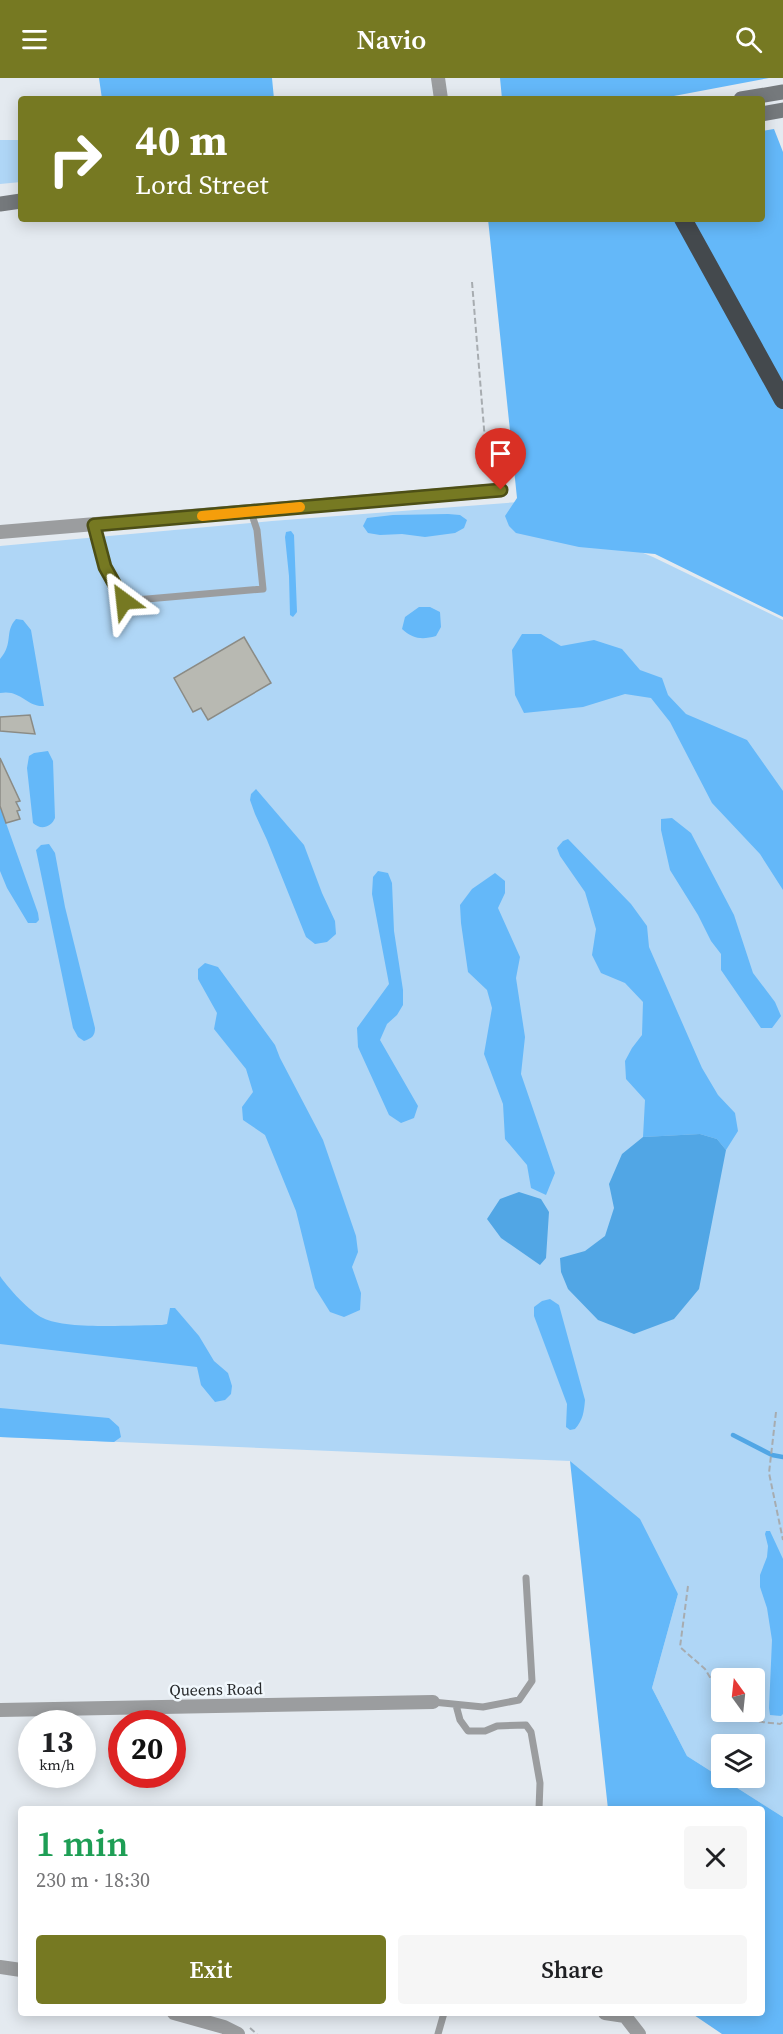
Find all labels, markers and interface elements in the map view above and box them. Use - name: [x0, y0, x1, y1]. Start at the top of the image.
- text: Navio: [357, 21, 426, 58]
- icon: menu: [18, 23, 51, 56]
- icon: search: [732, 23, 765, 56]
- text: 40 m: [135, 111, 228, 169]
- icon: right: [36, 120, 114, 198]
- text: Lord Street: [135, 166, 268, 203]
- pin: [475, 428, 526, 490]
- icon: arrive: [484, 437, 517, 470]
- position arrow: [92, 569, 156, 633]
- north arrow: [711, 1668, 765, 1722]
- map controls: [711, 1668, 765, 1788]
- street label: Queens Road: [169, 1677, 263, 1701]
- speed limit sign: 20: [108, 1710, 186, 1788]
- text: 13: [41, 1721, 73, 1762]
- button: layers: [711, 1734, 765, 1788]
- text: km/h: [39, 1754, 75, 1775]
- text: 1 min: [36, 1819, 128, 1868]
- button: close: [684, 1826, 747, 1889]
- text: 230 m · 18:30: [36, 1866, 150, 1894]
- button: Exit: [36, 1935, 386, 2004]
- button: Share: [398, 1935, 747, 2004]

